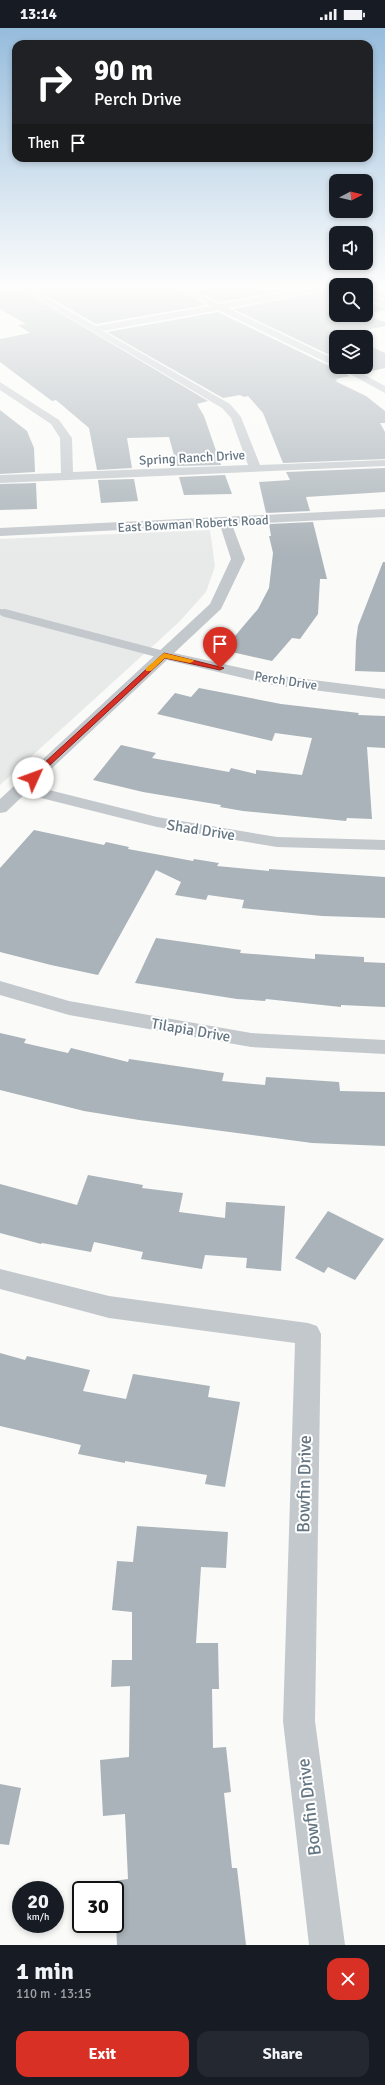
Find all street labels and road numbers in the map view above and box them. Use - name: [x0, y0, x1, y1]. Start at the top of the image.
- street label: Spring Ranch Drive: [139, 447, 245, 469]
- street label: East Bowman Roberts Road: [117, 512, 269, 536]
- street label: Perch Drive: [253, 668, 318, 694]
- street label: Shad Drive: [166, 816, 236, 844]
- street label: Tilapia Drive: [150, 1014, 232, 1046]
- street label: Bowfin Drive: [292, 1435, 316, 1533]
- street label: Bowfin Drive: [292, 1757, 326, 1857]

